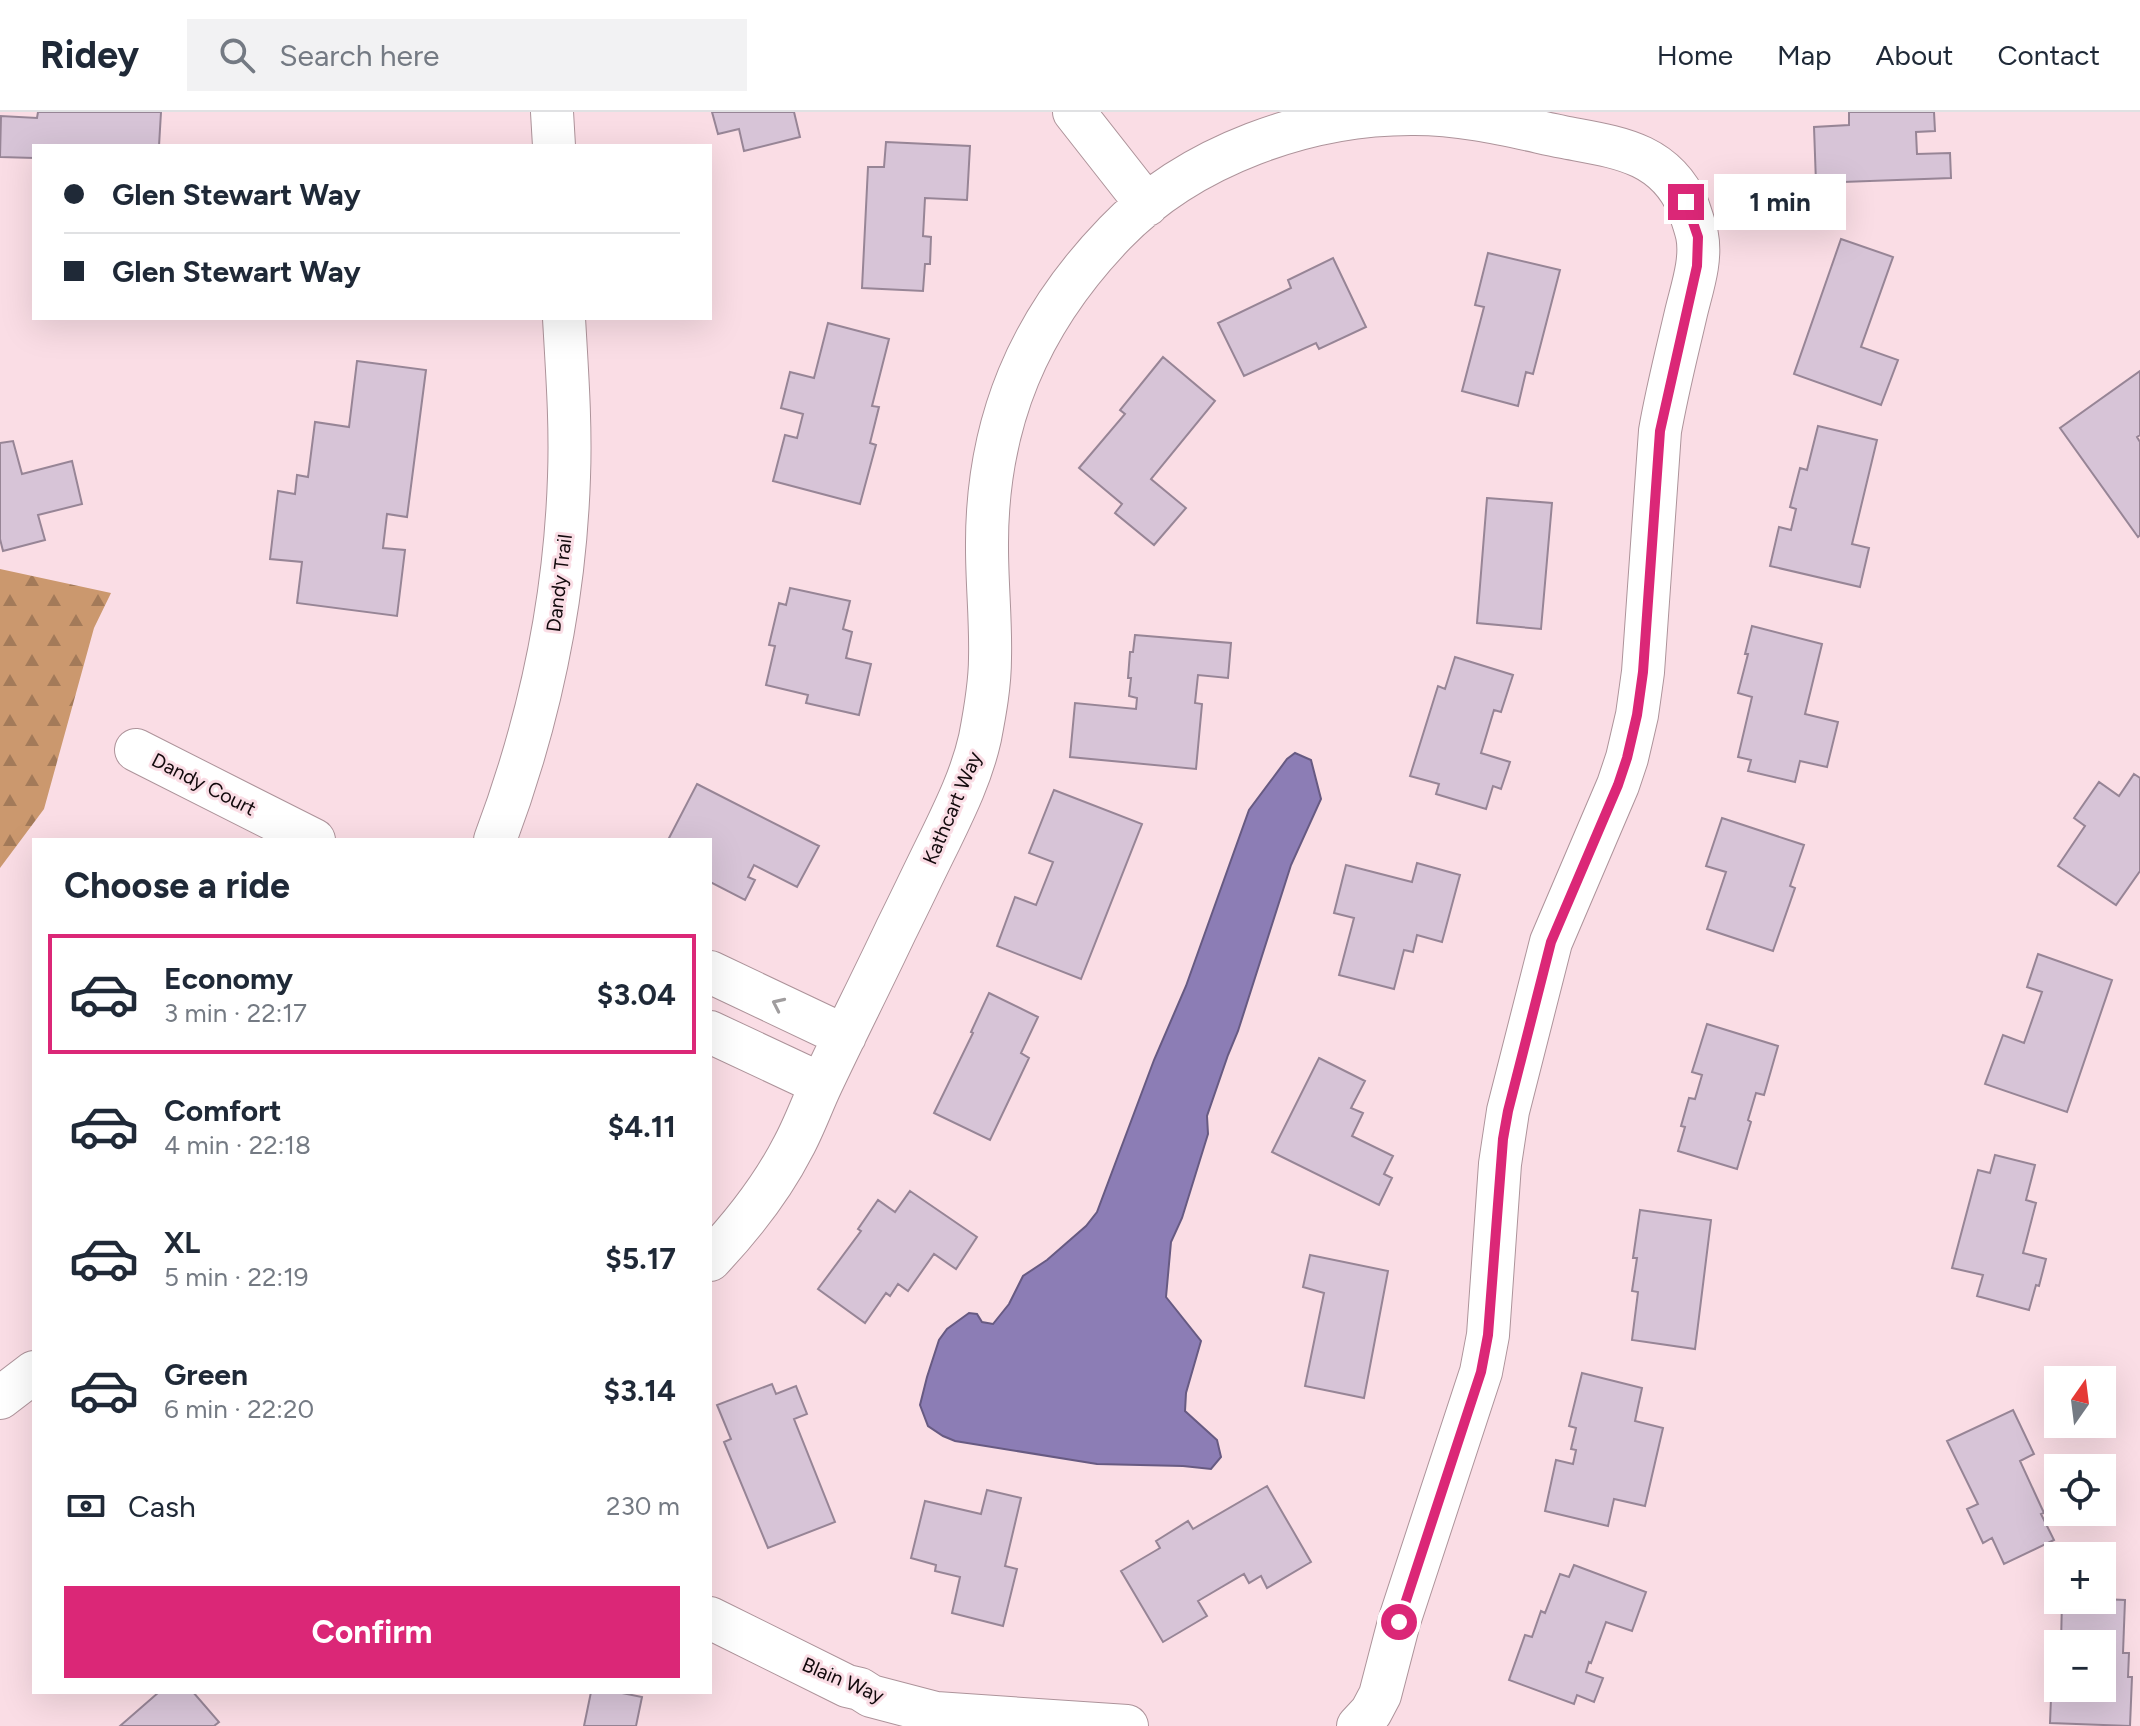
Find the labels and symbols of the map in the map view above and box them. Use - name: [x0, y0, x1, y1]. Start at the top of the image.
- callout: 1 min: [1714, 174, 1846, 230]
- route end: [1668, 184, 1704, 220]
- street label: Dandy Trail: [541, 533, 577, 633]
- street label: Dandy Court: [148, 747, 260, 821]
- street label: Kathcart Way: [917, 748, 987, 868]
- one-way arrow: [771, 998, 786, 1014]
- north arrow: [2044, 1366, 2116, 1438]
- route start: [1381, 1604, 1417, 1640]
- street label: Blain Way: [798, 1652, 888, 1708]

